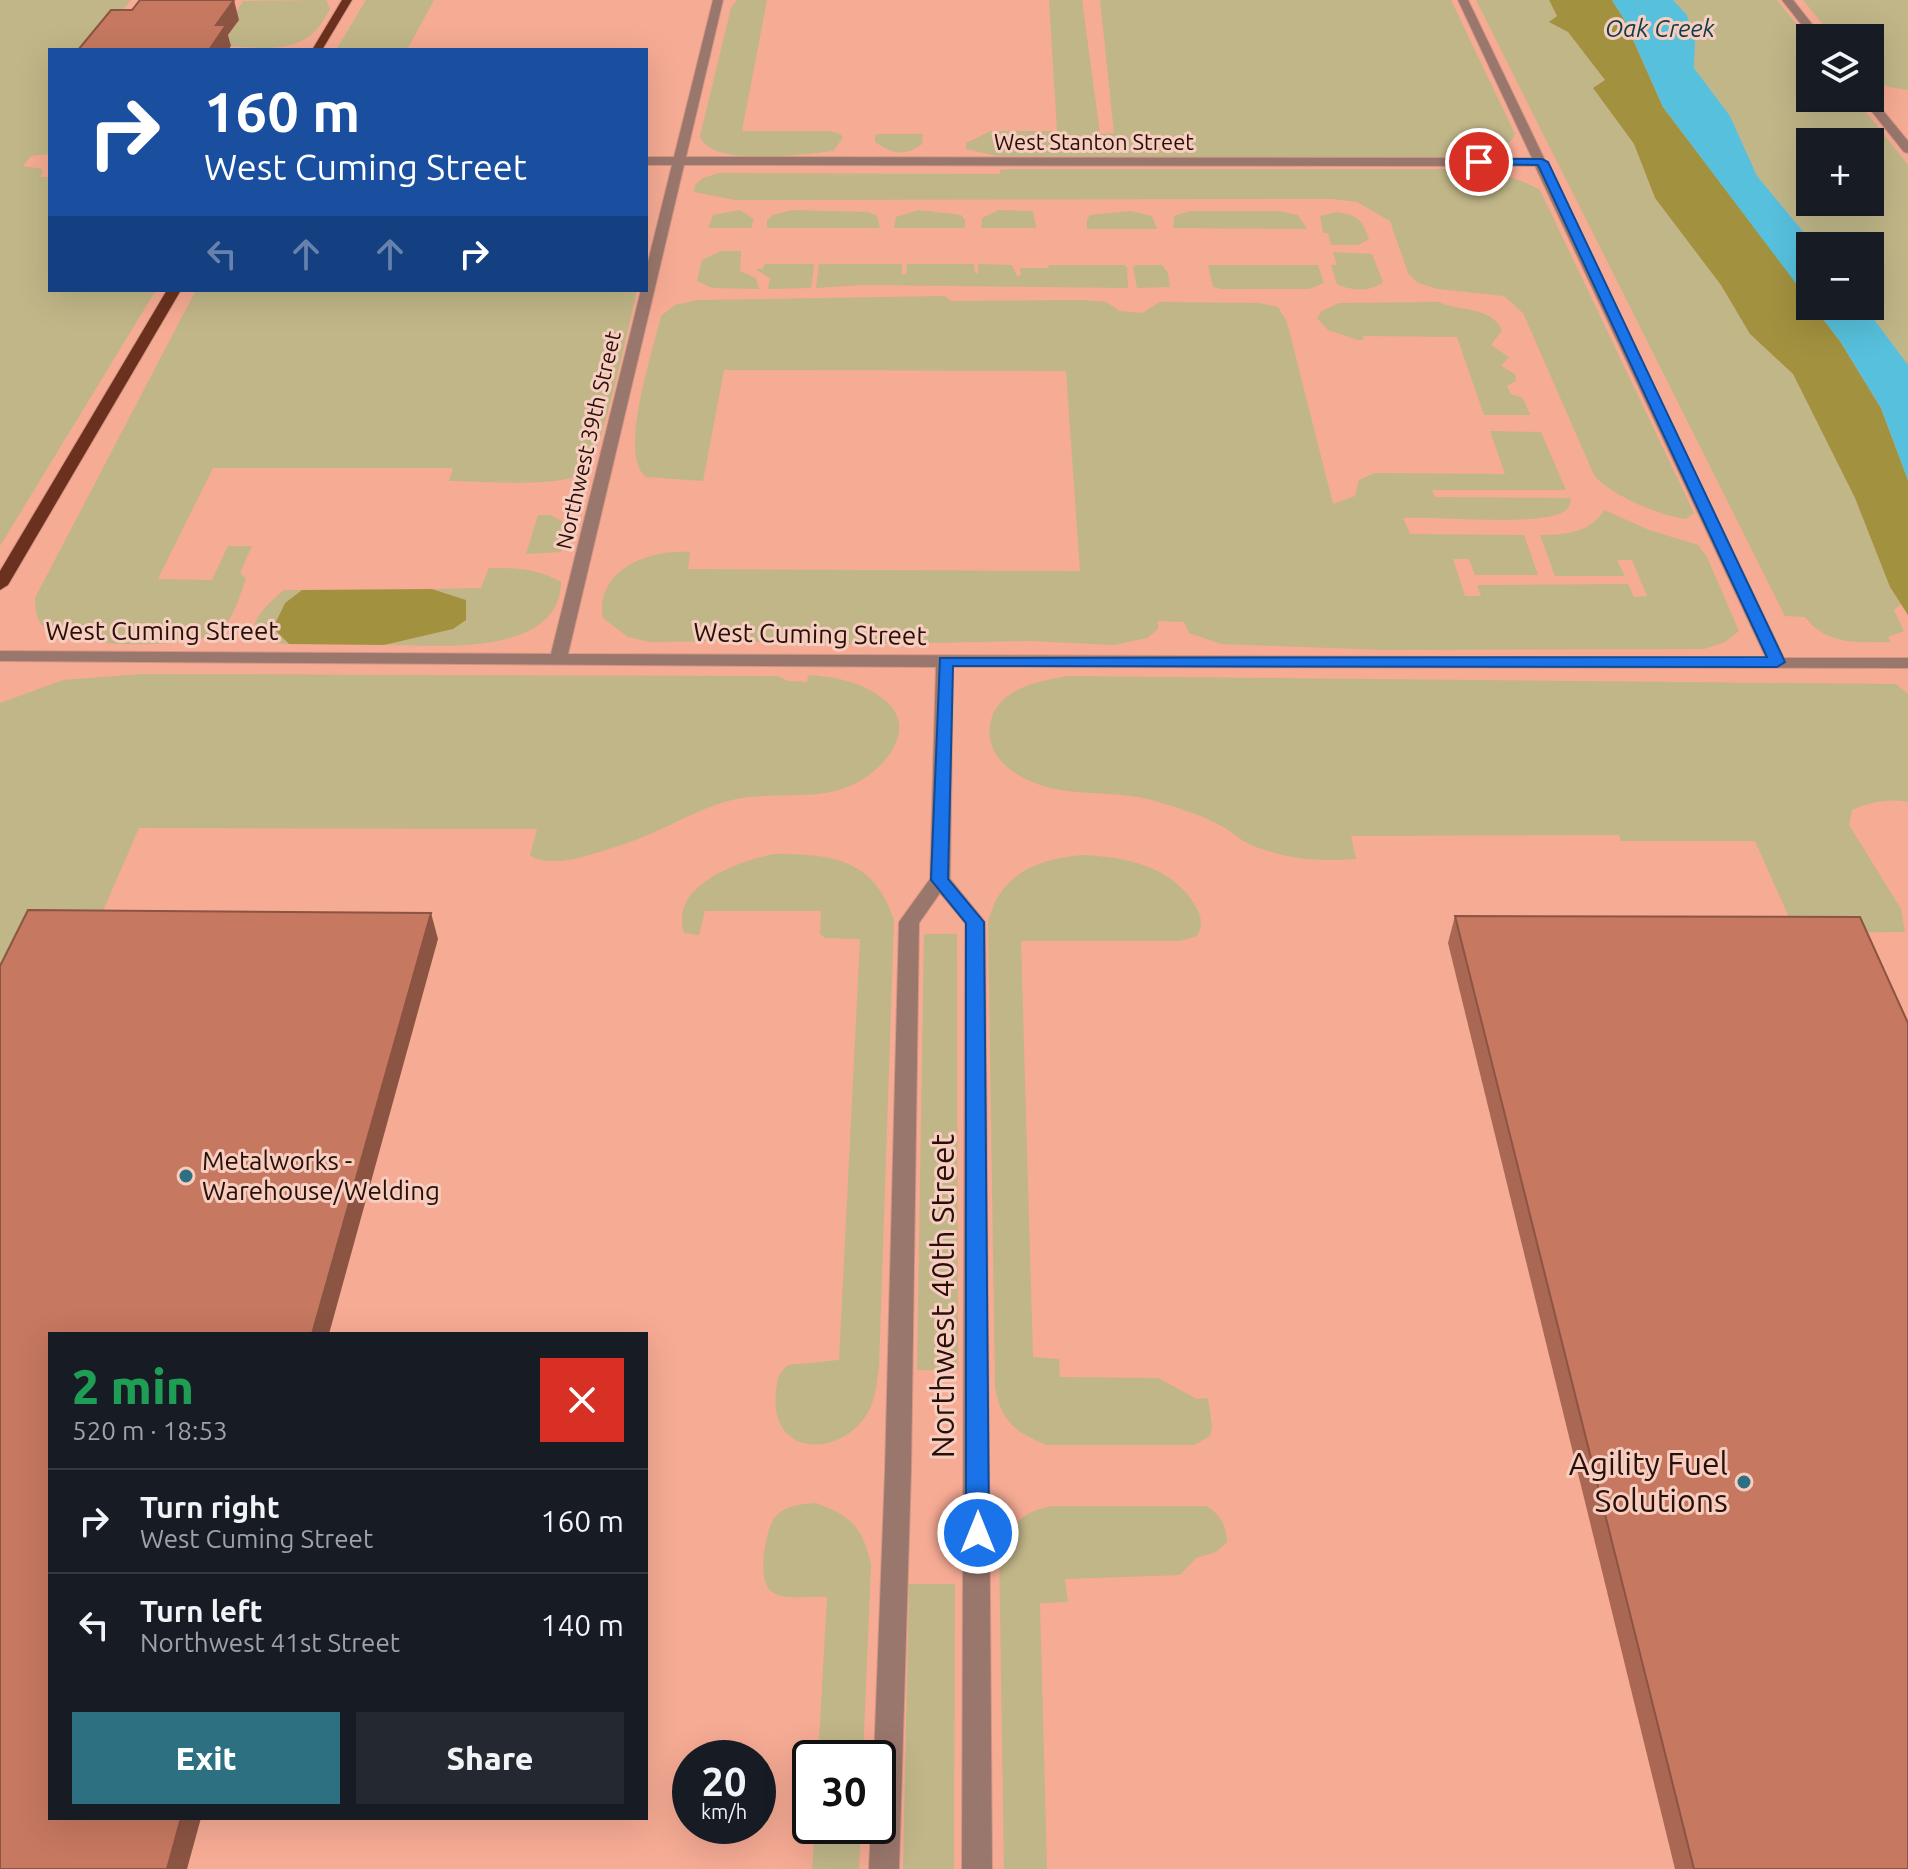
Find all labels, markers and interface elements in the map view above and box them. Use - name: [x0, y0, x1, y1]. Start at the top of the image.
- water label: Oak Creek: [1605, 15, 1716, 42]
- map controls: [1796, 24, 1884, 320]
- button: layers: [1796, 24, 1884, 112]
- icon: right: [72, 80, 176, 184]
- text: 160 m: [204, 80, 360, 143]
- pin: [1445, 128, 1513, 196]
- button: +: [1796, 128, 1884, 216]
- street label: West Stanton Street: [994, 129, 1194, 154]
- icon: arrive: [1457, 140, 1501, 184]
- text: West Cuming Street: [204, 146, 527, 187]
- icon: left: [200, 232, 244, 276]
- icon: ahead: [284, 232, 328, 276]
- icon: ahead: [368, 232, 412, 276]
- icon: right: [452, 232, 496, 276]
- button: −: [1796, 232, 1884, 320]
- street label: Northwest 39th Street: [550, 328, 625, 551]
- street label: West Cuming Street: [45, 616, 279, 645]
- street label: West Cuming Street: [693, 617, 927, 650]
- street label: Northwest 40th Street: [924, 1133, 960, 1458]
- place label: Metalworks - Warehouse/Welding: [202, 1146, 440, 1205]
- marker: Metalworks - Warehouse/Welding: [177, 1167, 195, 1185]
- button: close: [540, 1358, 624, 1442]
- text: 2 min: [72, 1359, 194, 1413]
- text: 520 m · 18:53: [72, 1416, 228, 1445]
- place label: Agility Fuel Solutions: [1569, 1445, 1728, 1518]
- marker: Agility Fuel Solutions: [1735, 1473, 1753, 1491]
- text: Turn right: [140, 1490, 280, 1524]
- position arrow: [936, 1491, 1020, 1575]
- icon: right: [72, 1499, 116, 1543]
- text: 160 m: [540, 1504, 624, 1538]
- text: West Cuming Street: [140, 1524, 373, 1553]
- text: Turn left: [140, 1594, 262, 1628]
- icon: left: [72, 1603, 116, 1647]
- text: 140 m: [540, 1608, 624, 1642]
- text: Northwest 41st Street: [140, 1628, 400, 1657]
- button: Exit: [72, 1712, 340, 1804]
- button: Share: [356, 1712, 624, 1804]
- speed limit sign: 30: [792, 1740, 896, 1844]
- text: 20: [701, 1759, 747, 1804]
- text: km/h: [701, 1800, 747, 1823]

